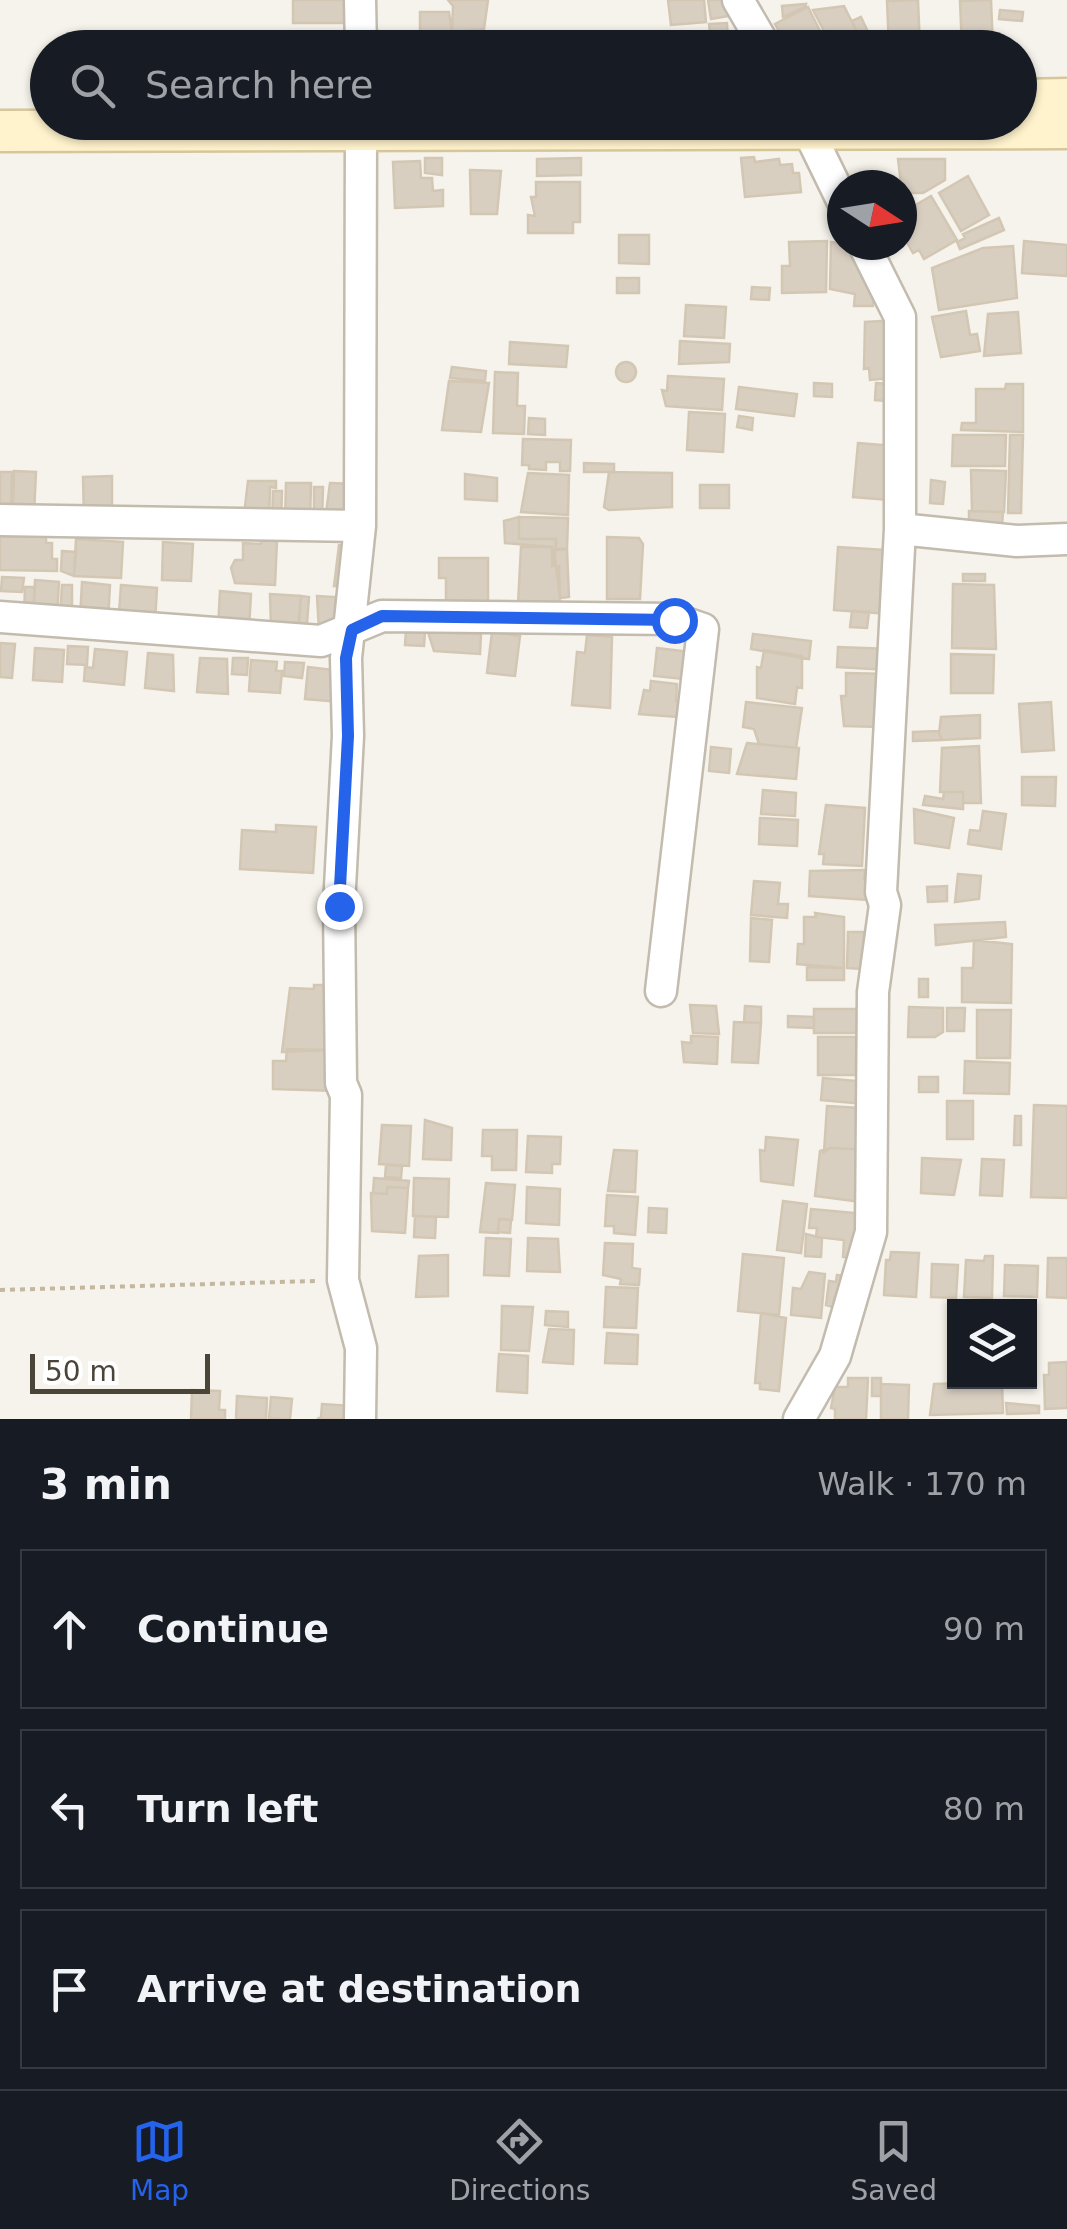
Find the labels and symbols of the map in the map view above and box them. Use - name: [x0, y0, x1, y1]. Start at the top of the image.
- north arrow: [827, 170, 917, 260]
- route start: [652, 598, 698, 644]
- route end: [317, 884, 363, 930]
- scale bar: [30, 1349, 210, 1394]

